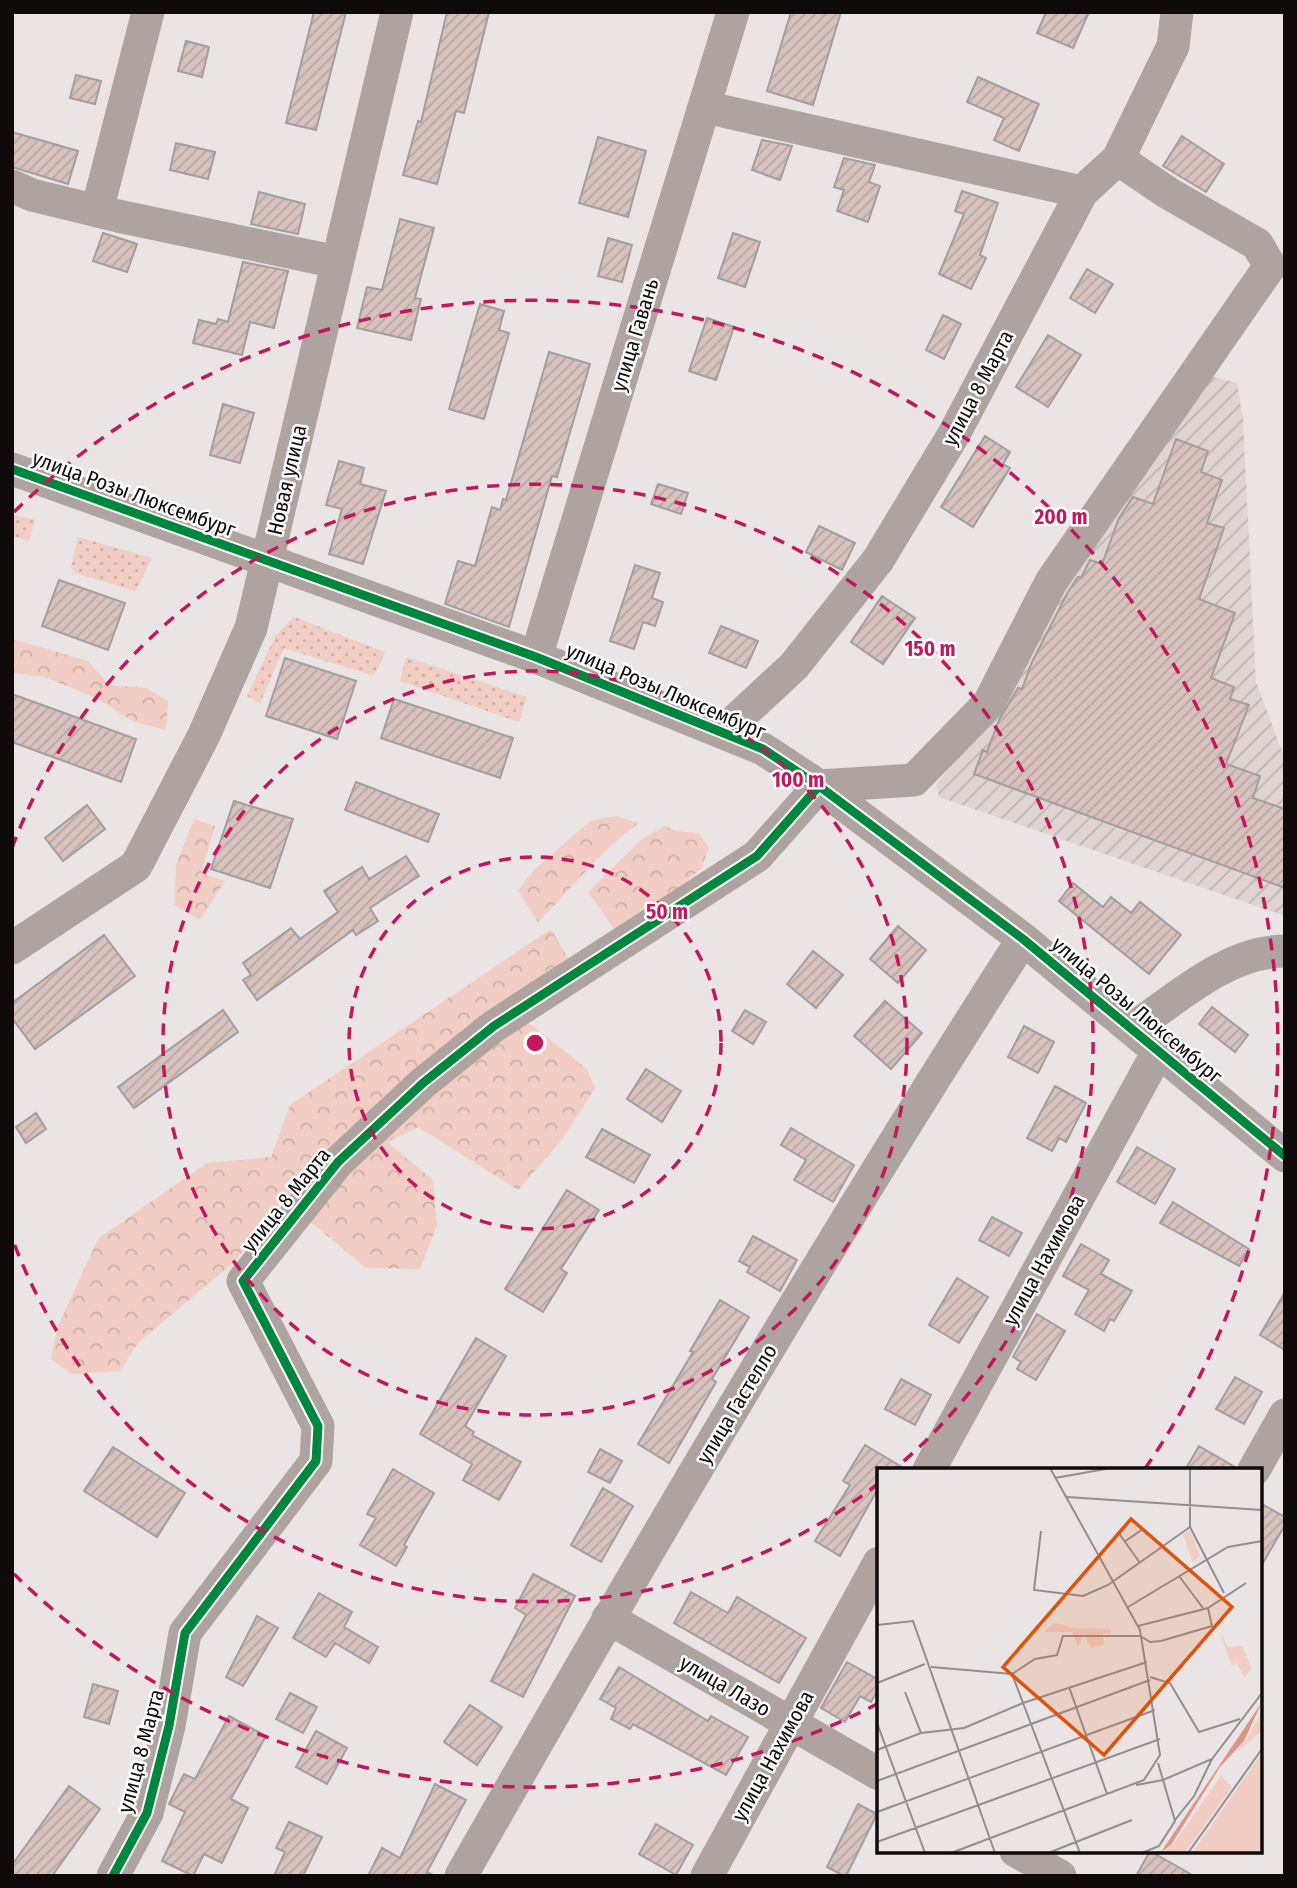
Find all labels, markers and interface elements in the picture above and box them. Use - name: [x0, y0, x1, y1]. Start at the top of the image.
- street label: улица Гавань: [605, 275, 665, 395]
- street label: улица 8 Марта: [937, 326, 1019, 450]
- street label: Новая улица: [262, 422, 312, 538]
- street label: улица Розы Люксембург: [29, 445, 240, 543]
- text: 200 m: [1033, 504, 1088, 530]
- text: 150 m: [904, 636, 956, 662]
- street label: улица Розы Люксембург: [562, 637, 771, 745]
- text: 100 m: [772, 767, 824, 793]
- text: 50 m: [646, 899, 688, 925]
- street label: улица Розы Люксембург: [1046, 931, 1228, 1090]
- centre of rings: [523, 1031, 547, 1055]
- street label: улица 8 Марта: [236, 1142, 336, 1258]
- street label: улица Нахимова: [997, 1190, 1091, 1330]
- street label: улица Гастелло: [691, 1339, 783, 1469]
- inset map: [877, 1468, 1262, 1853]
- street label: улица Лазо: [675, 1650, 775, 1722]
- street label: улица 8 Марта: [112, 1686, 170, 1816]
- street label: улица Нахимова: [726, 1686, 820, 1826]

